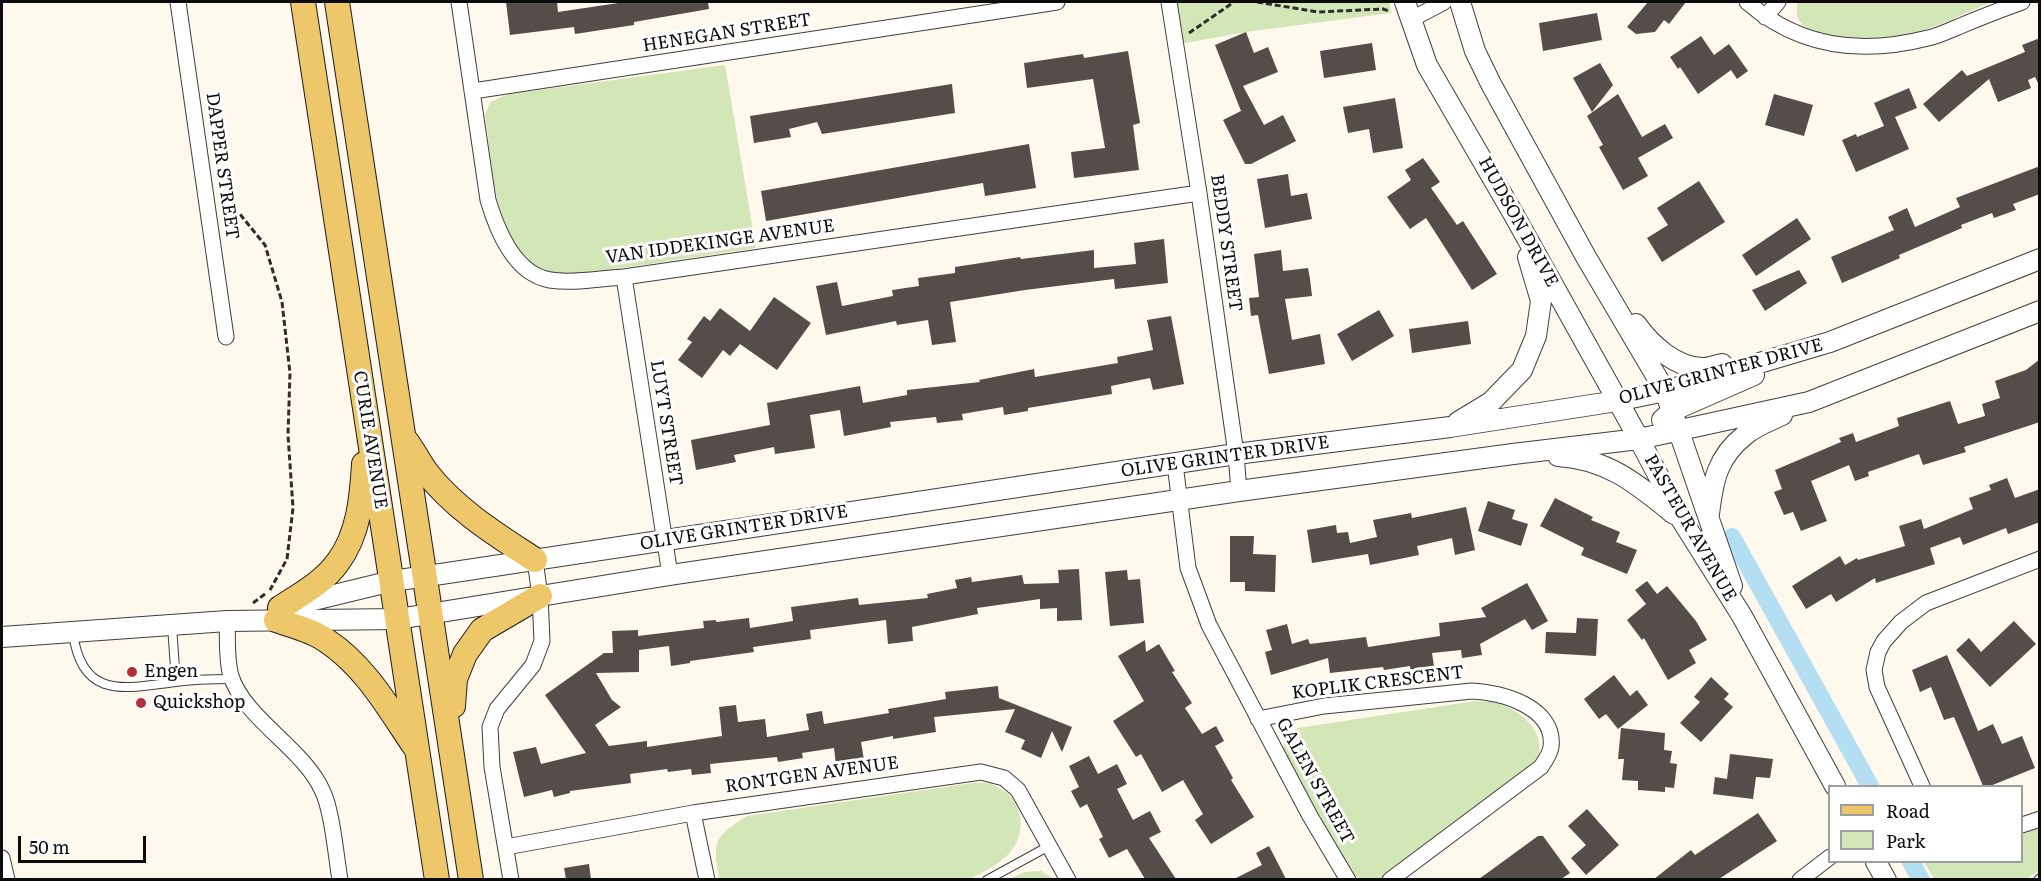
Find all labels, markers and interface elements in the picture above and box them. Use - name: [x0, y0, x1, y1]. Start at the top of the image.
- street label: HENEGAN STREET: [641, 9, 813, 57]
- street label: DAPPER STREET: [201, 91, 243, 241]
- street label: HUDSON DRIVE: [1473, 153, 1563, 291]
- street label: BEDDY STREET: [1206, 173, 1246, 313]
- street label: VAN IDDEKINGE AVENUE: [604, 215, 836, 269]
- street label: OLIVE GRINTER DRIVE: [1617, 334, 1825, 410]
- street label: LUYT STREET: [645, 358, 687, 488]
- street label: CURIE AVENUE: [348, 369, 392, 511]
- street label: OLIVE GRINTER DRIVE: [1119, 432, 1331, 482]
- street label: PASTEUR AVENUE: [1639, 451, 1741, 605]
- street label: OLIVE GRINTER DRIVE: [639, 501, 849, 555]
- place label: Engen: [144, 661, 198, 683]
- street label: KOPLIK CRESCENT: [1291, 662, 1465, 704]
- marker: Engen: [125, 665, 139, 679]
- place label: Quickshop: [153, 692, 245, 714]
- marker: Quickshop: [134, 696, 148, 710]
- street label: GALEN STREET: [1271, 714, 1359, 848]
- street label: RONTGEN AVENUE: [724, 752, 900, 798]
- legend: [1828, 785, 2023, 863]
- text: Road: [1886, 797, 1930, 824]
- scale bar: [21, 824, 148, 862]
- text: Park: [1886, 827, 1925, 854]
- text: 50 m: [29, 833, 70, 860]

